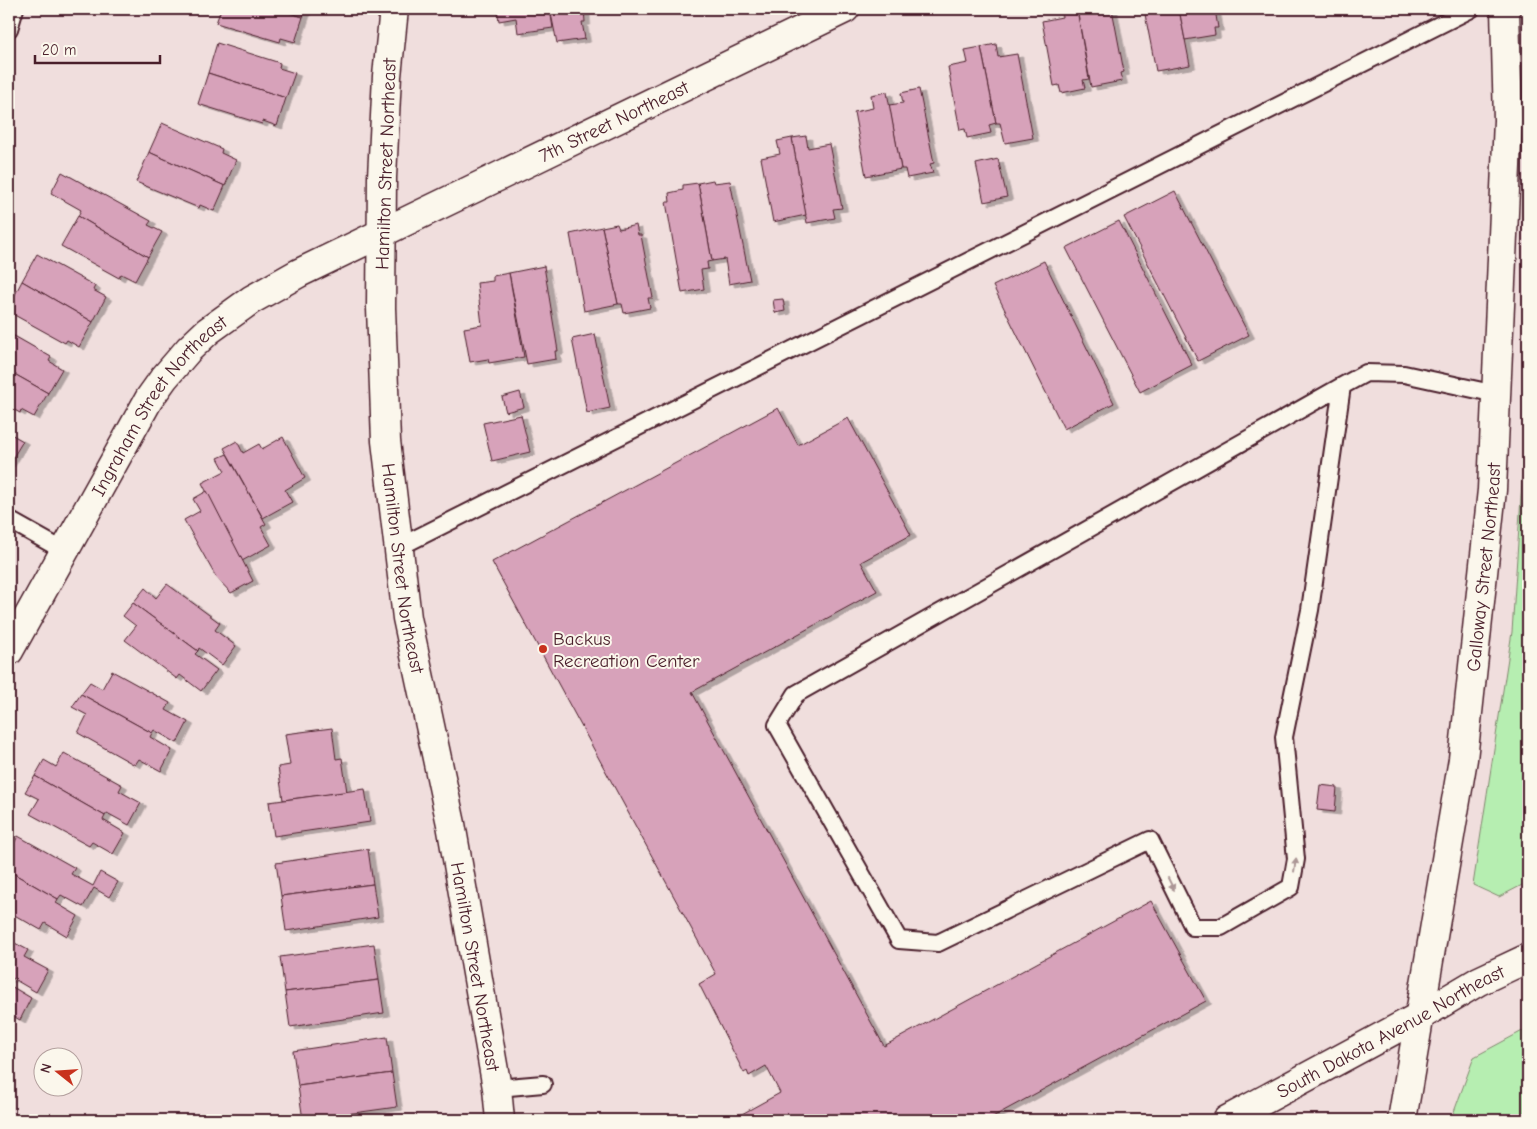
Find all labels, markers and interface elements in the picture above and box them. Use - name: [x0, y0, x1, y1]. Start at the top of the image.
- scale bar: [35, 32, 160, 64]
- text: 20 m: [42, 41, 76, 59]
- street label: Hamilton Street Northeast: [371, 57, 401, 270]
- street label: 7th Street Northeast: [536, 76, 693, 167]
- street label: Ingraham Street Northeast: [87, 311, 232, 500]
- street label: Hamilton Street Northeast: [377, 462, 429, 676]
- street label: Galloway Street Northeast: [1462, 462, 1505, 673]
- place label: Backus Recreation Center: [553, 628, 700, 672]
- marker: Backus Recreation Center: [537, 643, 549, 655]
- one-way arrow: [1291, 856, 1299, 872]
- street label: Hamilton Street Northeast: [446, 860, 504, 1073]
- one-way arrow: [1167, 876, 1175, 891]
- street label: South Dakota Avenue Northeast: [1273, 960, 1509, 1103]
- north arrow: [32, 1046, 82, 1096]
- text: N: [37, 1061, 56, 1075]

